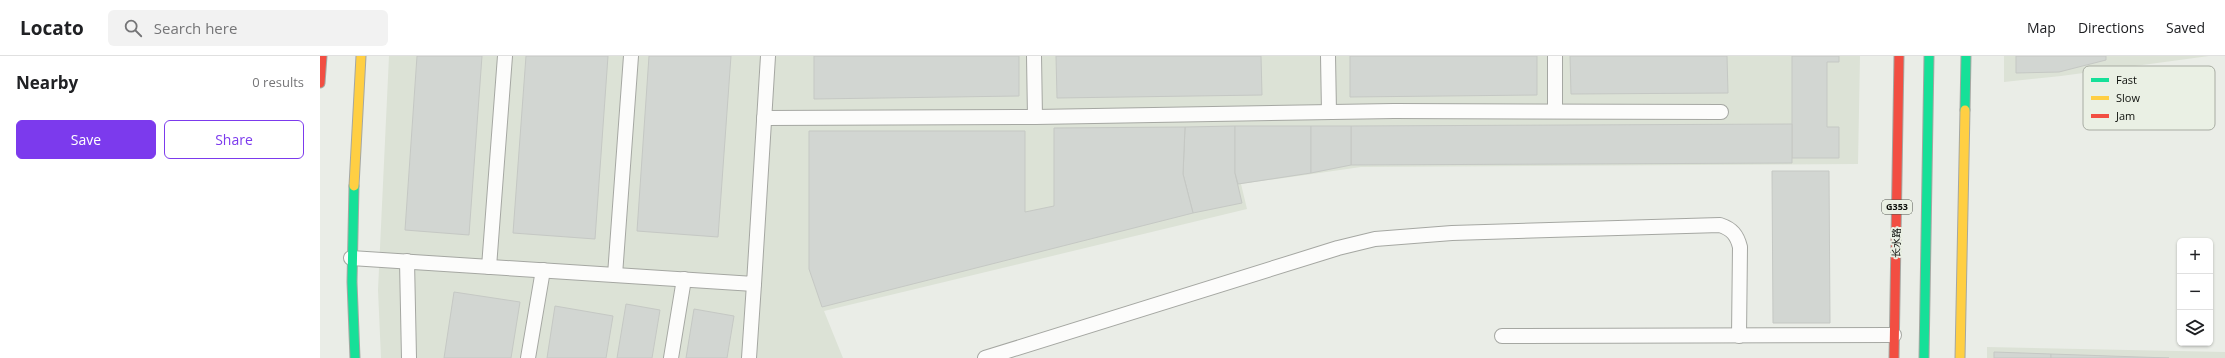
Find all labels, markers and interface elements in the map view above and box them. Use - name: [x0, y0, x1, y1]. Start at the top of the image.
- search box: [108, 10, 388, 46]
- text: Locato: [20, 15, 84, 41]
- icon: search: [122, 17, 144, 39]
- text: Search here: [154, 18, 237, 38]
- text: Map: [2027, 18, 2056, 37]
- text: Directions: [2078, 18, 2144, 37]
- text: Saved: [2166, 18, 2205, 37]
- legend: [2083, 66, 2215, 130]
- text: Nearby: [16, 71, 78, 94]
- text: Fast: [2116, 72, 2137, 87]
- text: 0 results: [252, 73, 304, 91]
- text: Slow: [2116, 90, 2140, 105]
- text: Jam: [2115, 108, 2135, 123]
- button: Save: [16, 120, 156, 159]
- button: Share: [164, 120, 304, 159]
- road number: G353: [1882, 200, 1912, 214]
- street label: 长水路: [1889, 228, 1903, 258]
- map controls: [2177, 238, 2213, 346]
- button: +: [2177, 238, 2213, 274]
- button: −: [2177, 274, 2213, 310]
- button: layers: [2177, 310, 2213, 346]

